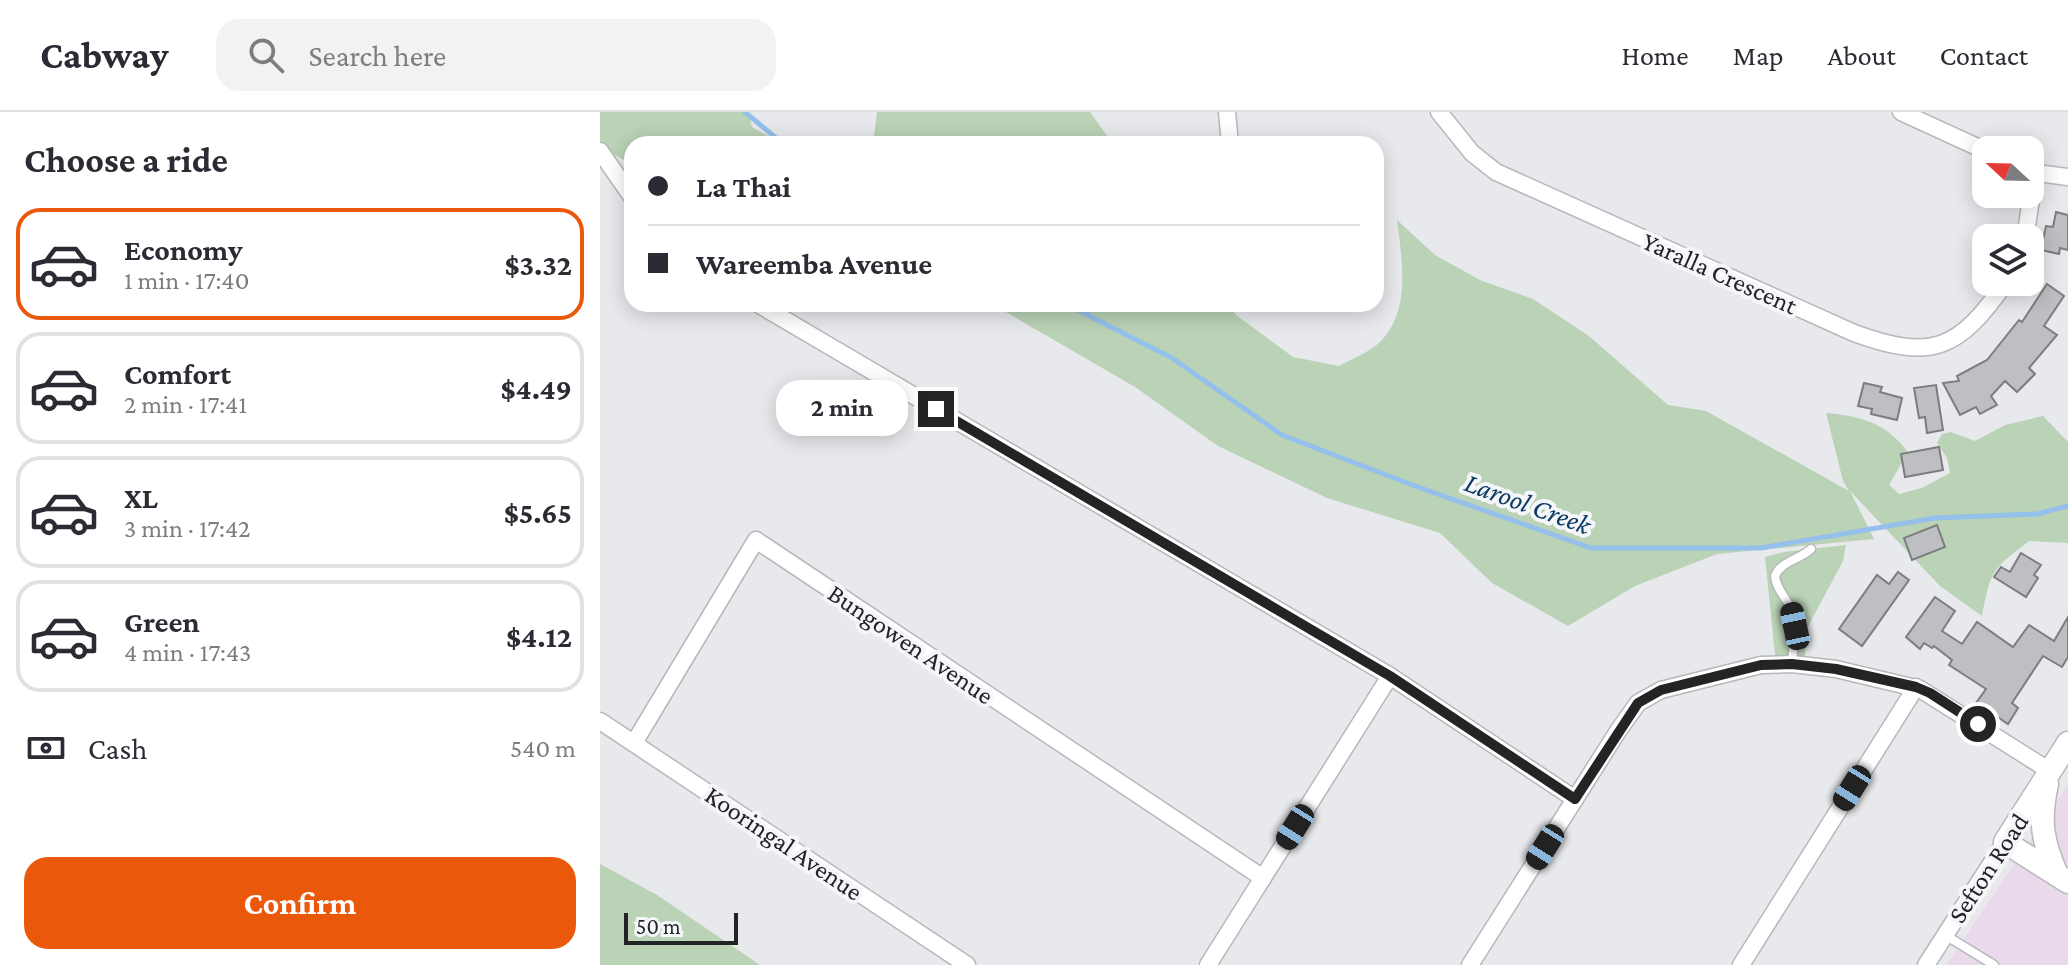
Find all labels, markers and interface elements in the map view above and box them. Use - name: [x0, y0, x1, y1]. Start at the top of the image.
- search box: [216, 19, 776, 91]
- icon: search: [244, 33, 288, 77]
- text: Cabway: [40, 34, 168, 76]
- text: Search here: [308, 39, 446, 72]
- text: Home: [1622, 40, 1689, 71]
- text: Map: [1733, 40, 1784, 71]
- text: About: [1828, 40, 1896, 71]
- text: Contact: [1940, 40, 2028, 71]
- north arrow: [1972, 136, 2044, 208]
- map controls: [1972, 136, 2044, 296]
- text: Choose a ride: [24, 140, 228, 180]
- text: La Thai: [696, 170, 791, 203]
- button: layers: [1972, 224, 2044, 296]
- street label: Yaralla Crescent: [1638, 226, 1802, 321]
- icon: car: [28, 228, 100, 300]
- text: Economy: [124, 233, 243, 266]
- text: Wareemba Avenue: [696, 247, 932, 280]
- text: $3.32: [505, 248, 572, 281]
- text: 1 min · 17:40: [124, 266, 249, 295]
- icon: car: [28, 352, 100, 424]
- text: Comfort: [124, 357, 231, 390]
- text: $4.49: [501, 372, 572, 405]
- callout: 2 min: [776, 381, 908, 437]
- text: 2 min · 17:41: [124, 390, 247, 419]
- route end: [918, 391, 954, 427]
- text: 2 min: [811, 393, 873, 422]
- water label: Larool Creek: [1461, 466, 1597, 541]
- icon: car: [28, 476, 100, 548]
- text: XL: [124, 481, 158, 514]
- text: $5.65: [504, 496, 572, 529]
- text: 3 min · 17:42: [124, 514, 250, 543]
- street label: Bungowen Avenue: [823, 578, 999, 710]
- icon: car: [28, 600, 100, 672]
- car: [1778, 600, 1812, 652]
- text: Green: [124, 605, 200, 638]
- text: $4.12: [506, 620, 572, 653]
- text: 4 min · 17:43: [124, 638, 251, 667]
- route start: [1960, 706, 1996, 742]
- icon: cash: [24, 726, 68, 770]
- text: Cash: [88, 732, 147, 765]
- text: 540 m: [510, 734, 576, 763]
- car: [1829, 761, 1875, 815]
- street label: Kooringal Avenue: [700, 780, 868, 907]
- car: [1272, 800, 1318, 854]
- street label: Sefton Road: [1942, 808, 2035, 928]
- car: [1522, 820, 1568, 874]
- button: Confirm: [24, 857, 576, 949]
- scale bar: [624, 909, 738, 945]
- text: 50 m: [636, 914, 681, 939]

